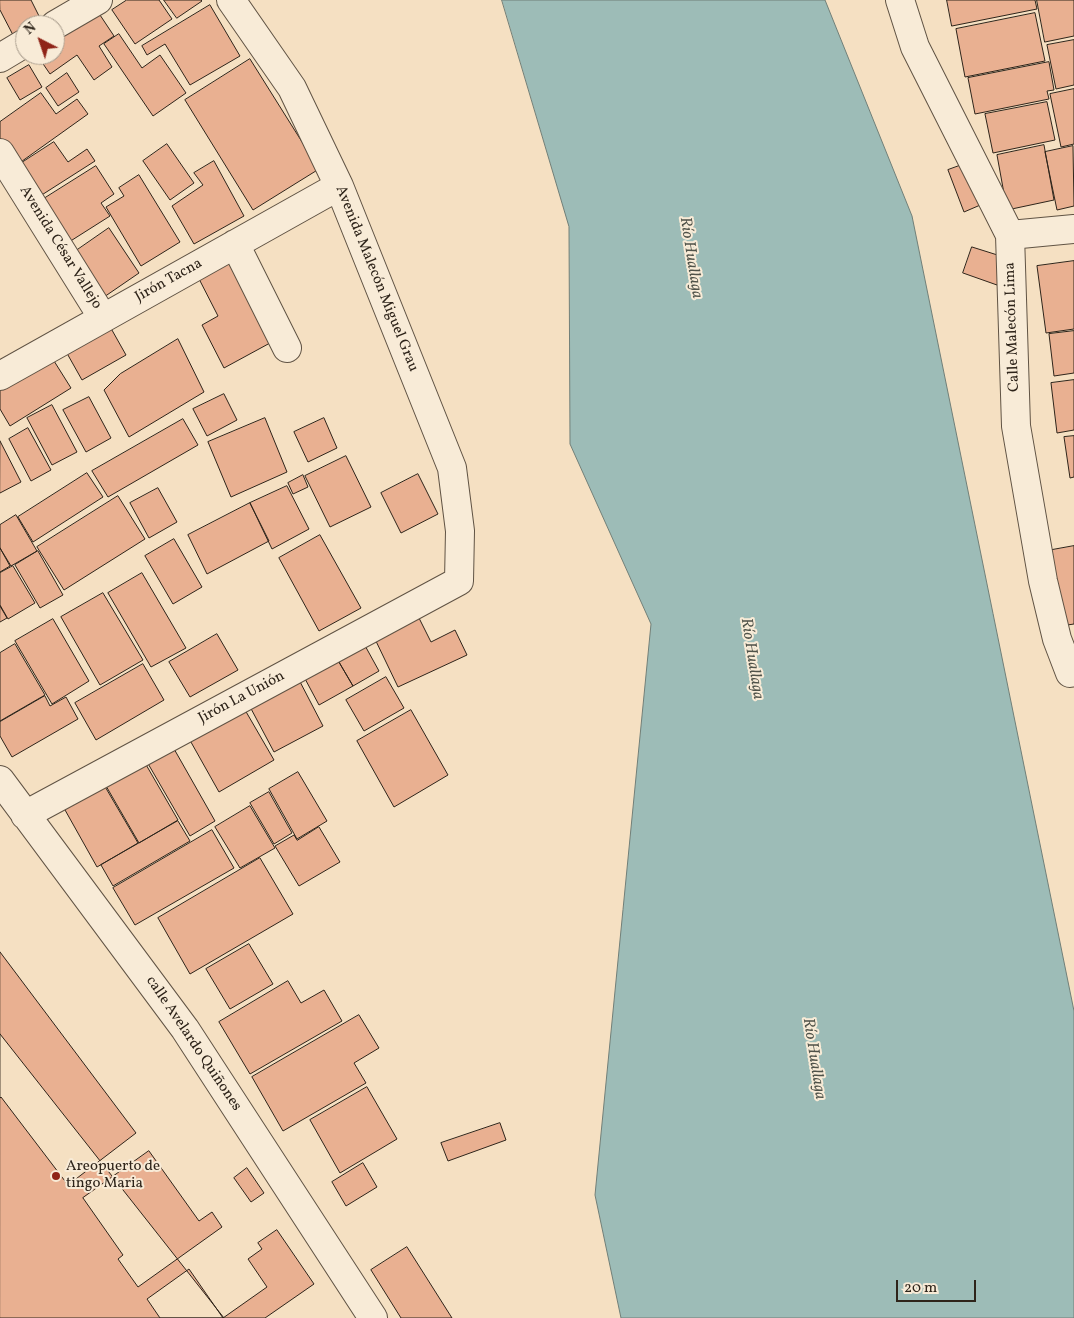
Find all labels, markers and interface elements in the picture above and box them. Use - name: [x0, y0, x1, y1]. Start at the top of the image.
- north arrow: [15, 15, 65, 65]
- text: N: [20, 19, 41, 40]
- street label: Avenida César Vallejo: [15, 183, 105, 313]
- street label: Avenida Malecón Miguel Grau: [330, 183, 422, 375]
- water label: Río Huallaga: [674, 216, 706, 300]
- street label: Jirón Tacna: [132, 255, 206, 307]
- street label: Calle Malecón Lima: [1002, 262, 1024, 392]
- water label: Río Huallaga: [735, 617, 767, 701]
- street label: Jirón La Unión: [196, 668, 288, 728]
- street label: calle Avelardo Quiñones: [141, 973, 245, 1115]
- water label: Río Huallaga: [797, 1017, 829, 1101]
- place label: Areopuerto de tingo Maria: [66, 1158, 160, 1193]
- marker: Areopuerto de tingo Maria: [50, 1170, 62, 1182]
- scale bar: [899, 1270, 979, 1302]
- text: 20 m: [904, 1278, 937, 1299]

